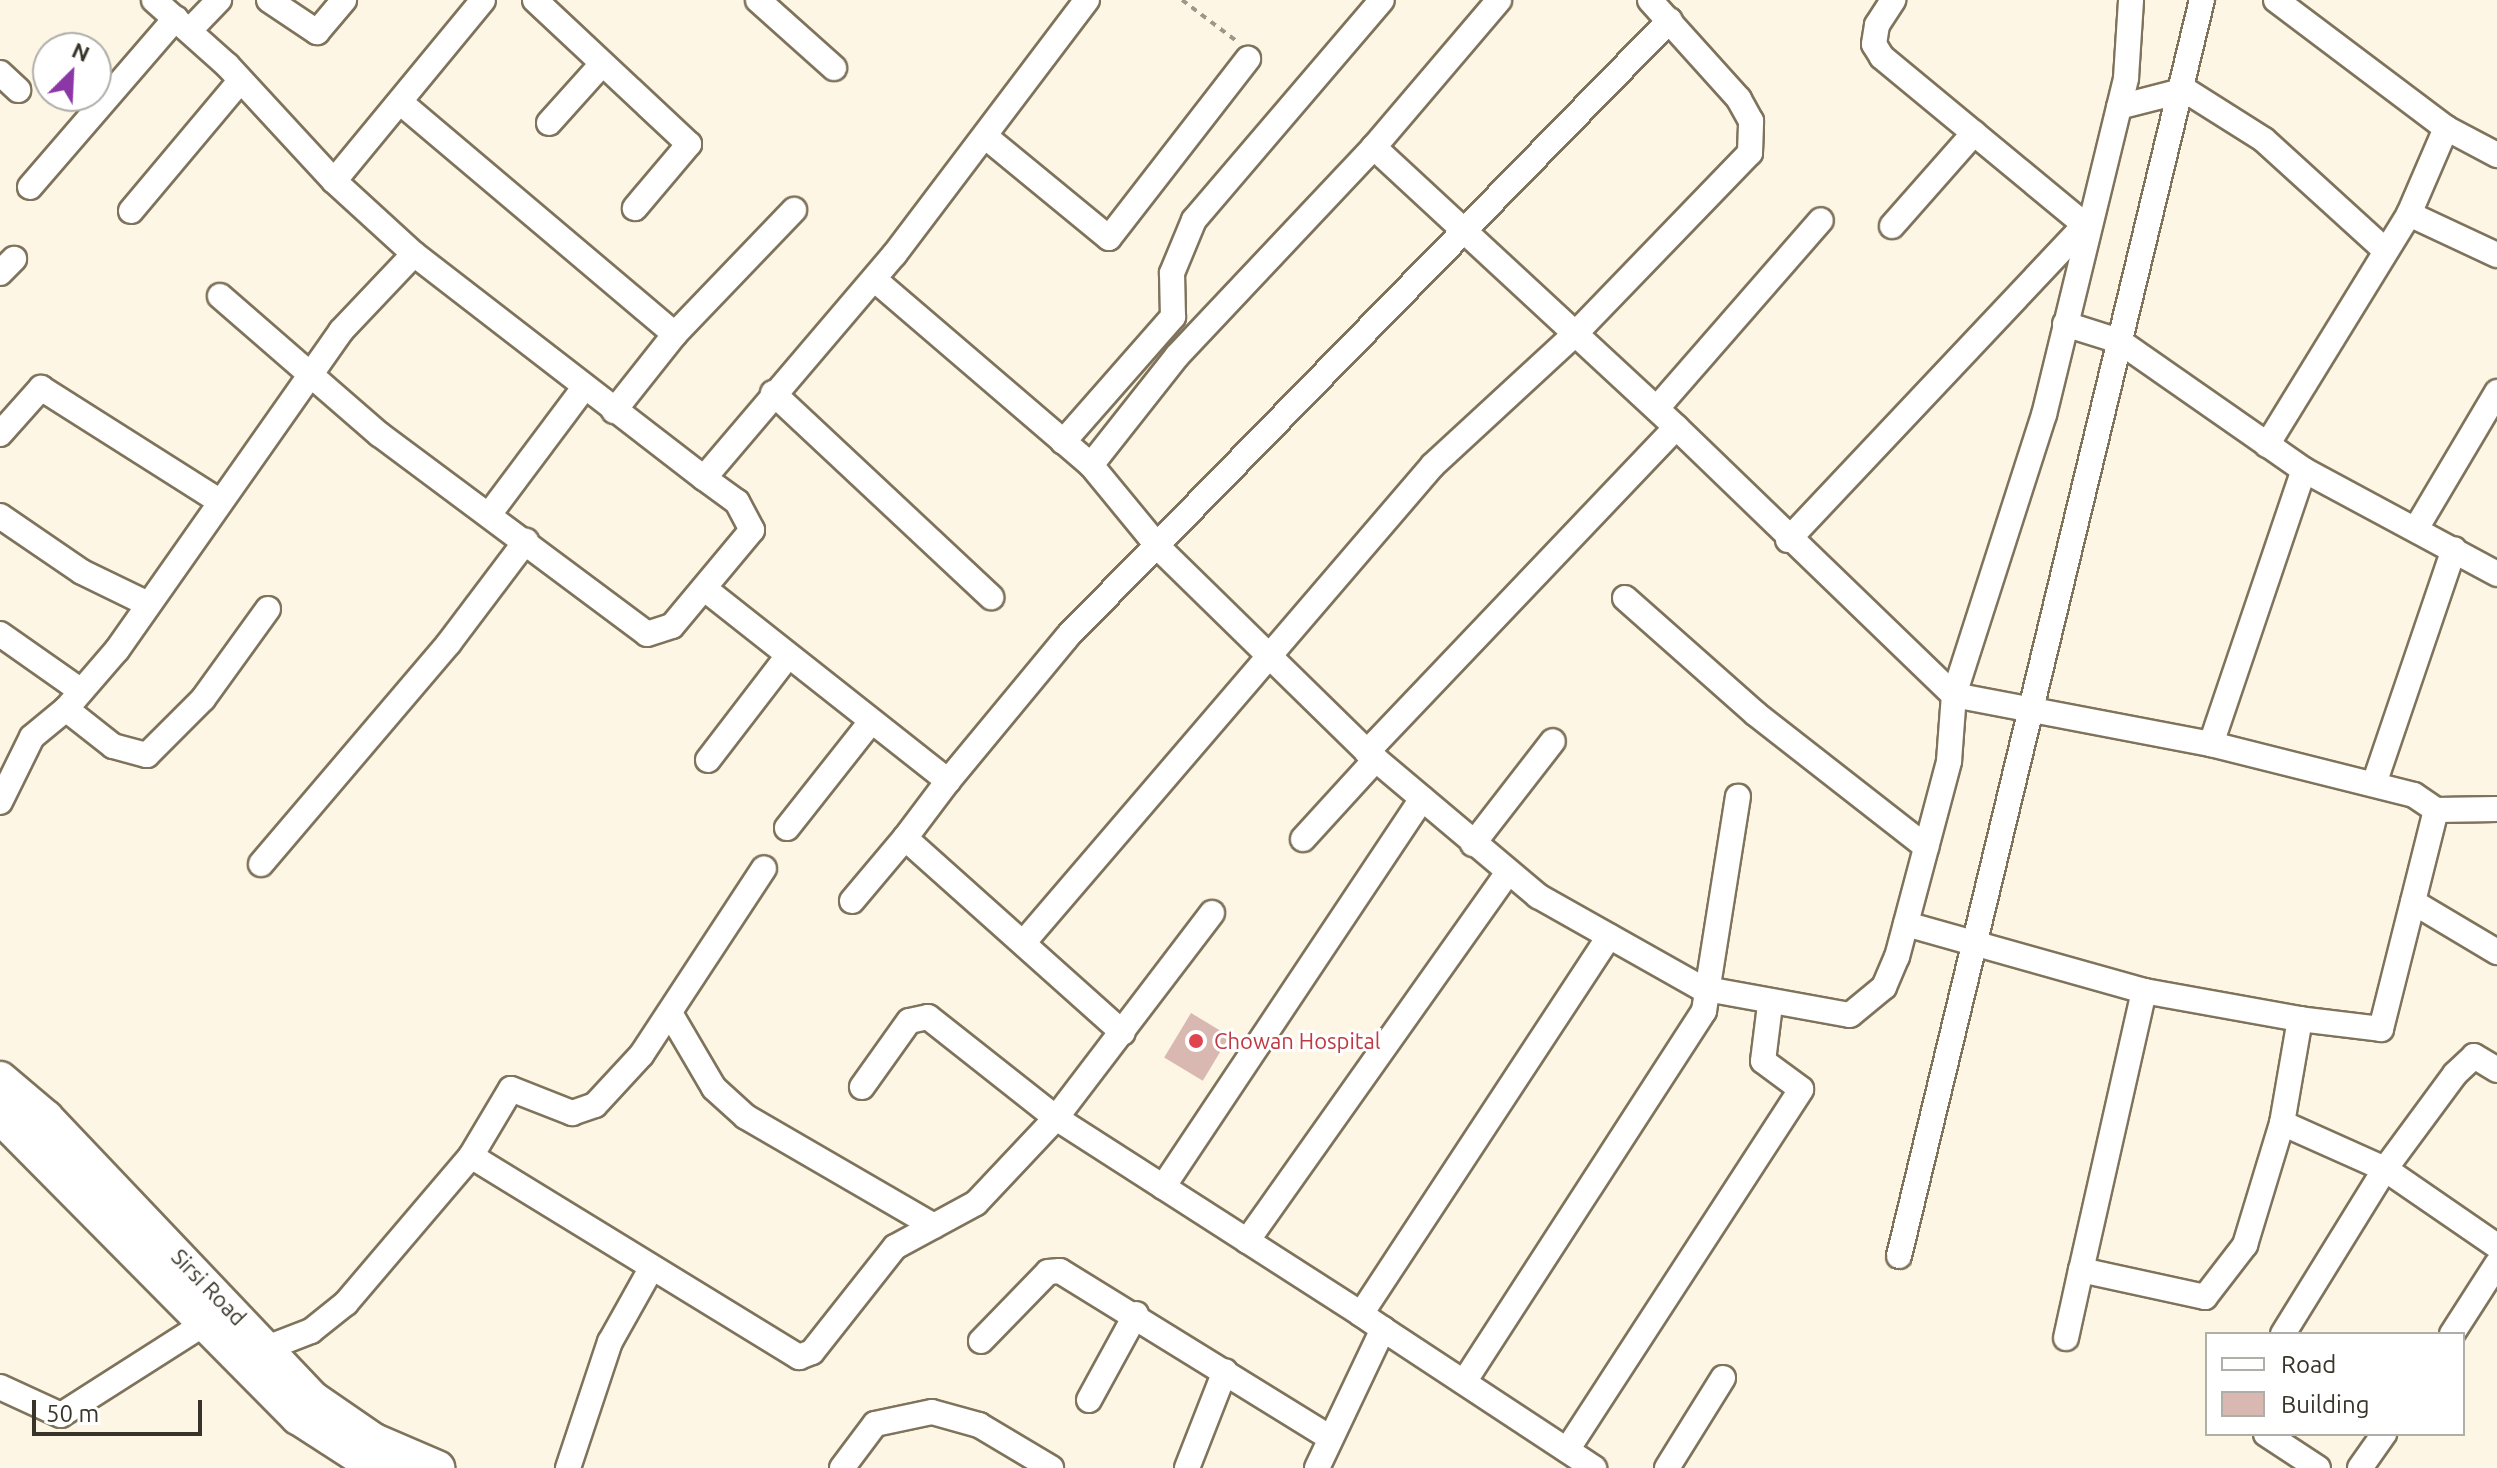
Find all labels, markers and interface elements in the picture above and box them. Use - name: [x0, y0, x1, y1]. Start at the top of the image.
- north arrow: [32, 32, 112, 112]
- text: N: [69, 37, 94, 66]
- place label: Chowan Hospital: [1214, 1028, 1380, 1054]
- marker: Chowan Hospital: [1185, 1030, 1207, 1052]
- street label: Sirsi Road: [166, 1243, 252, 1331]
- legend: [2205, 1332, 2465, 1436]
- text: Road: [2281, 1351, 2336, 1378]
- scale bar: [36, 1384, 206, 1434]
- text: Building: [2281, 1391, 2369, 1418]
- text: 50 m: [46, 1400, 99, 1427]

